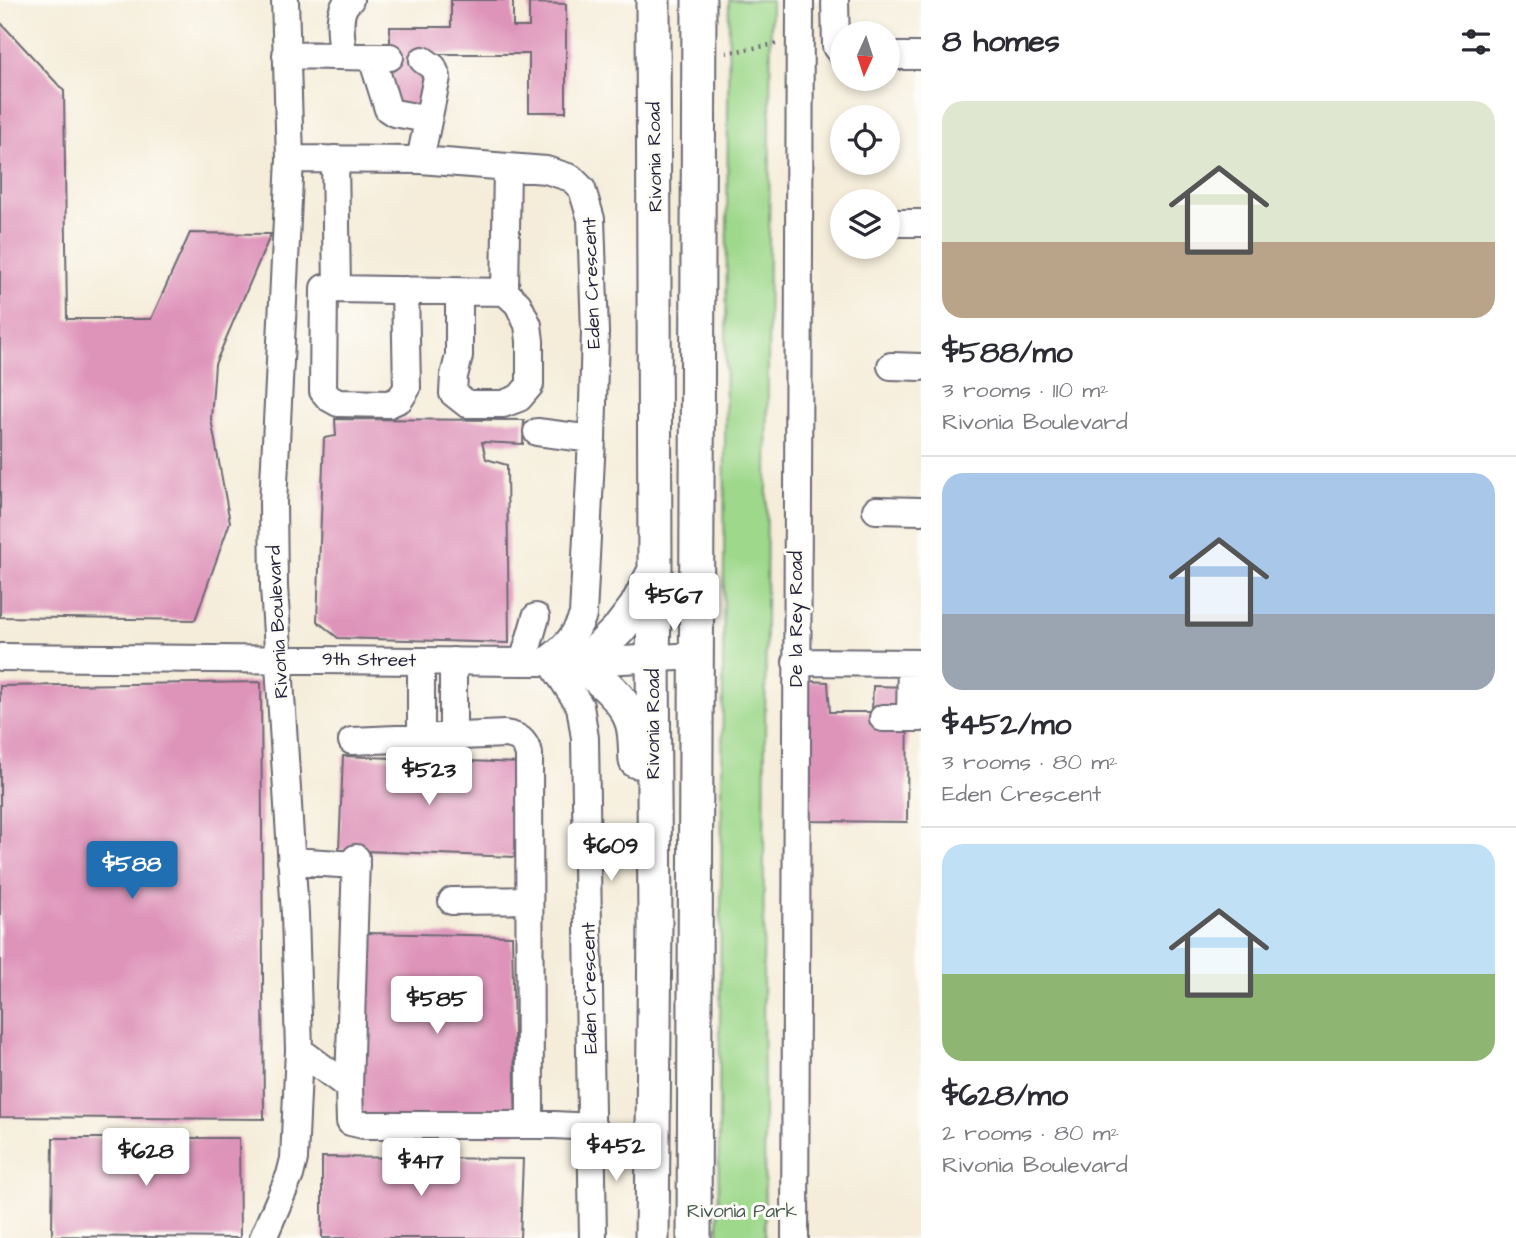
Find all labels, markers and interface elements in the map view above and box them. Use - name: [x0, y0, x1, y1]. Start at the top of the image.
- north arrow: [830, 21, 900, 91]
- map controls: [830, 21, 900, 259]
- text: 8 homes: [942, 21, 1060, 63]
- icon: filters: [1457, 23, 1495, 61]
- street label: Rivonia Road: [641, 101, 669, 212]
- button: locate: [830, 105, 900, 175]
- icon: home: [1156, 147, 1282, 273]
- button: layers: [830, 189, 900, 259]
- street label: Eden Crescent: [576, 216, 608, 349]
- text: $588/mo: [942, 332, 1073, 374]
- text: 3 rooms · 110 m²: [942, 374, 1109, 406]
- text: Rivonia Boulevard: [942, 406, 1128, 438]
- icon: home: [1156, 519, 1282, 645]
- street label: Rivonia Boulevard: [260, 544, 295, 699]
- street label: De la Rey Road: [783, 551, 811, 687]
- pin: $567: [633, 574, 715, 633]
- text: $567: [645, 580, 703, 612]
- street label: 9th Street: [322, 646, 417, 674]
- street label: Rivonia Road: [640, 669, 667, 779]
- text: $452/mo: [942, 704, 1071, 746]
- text: 3 rooms · 80 m²: [942, 746, 1118, 778]
- pin: $523: [388, 748, 470, 807]
- text: $523: [402, 754, 456, 786]
- text: Eden Crescent: [942, 778, 1101, 810]
- pin: $609: [570, 824, 652, 883]
- text: $609: [584, 830, 638, 862]
- pin: $588: [91, 842, 173, 901]
- text: $588: [103, 848, 161, 880]
- icon: home: [1156, 890, 1282, 1016]
- street label: Eden Crescent: [575, 922, 605, 1054]
- pin: $585: [396, 976, 478, 1036]
- text: $585: [407, 983, 467, 1015]
- text: $628/mo: [942, 1075, 1068, 1117]
- text: 2 rooms · 80 m²: [942, 1117, 1119, 1149]
- pin: $452: [575, 1124, 657, 1183]
- pin: $628: [105, 1128, 187, 1188]
- text: $452: [587, 1130, 645, 1162]
- text: $628: [118, 1135, 174, 1167]
- pin: $417: [380, 1138, 462, 1198]
- text: $417: [398, 1145, 444, 1177]
- text: Rivonia Boulevard: [942, 1149, 1128, 1181]
- park label: Rivonia Park: [687, 1198, 798, 1225]

